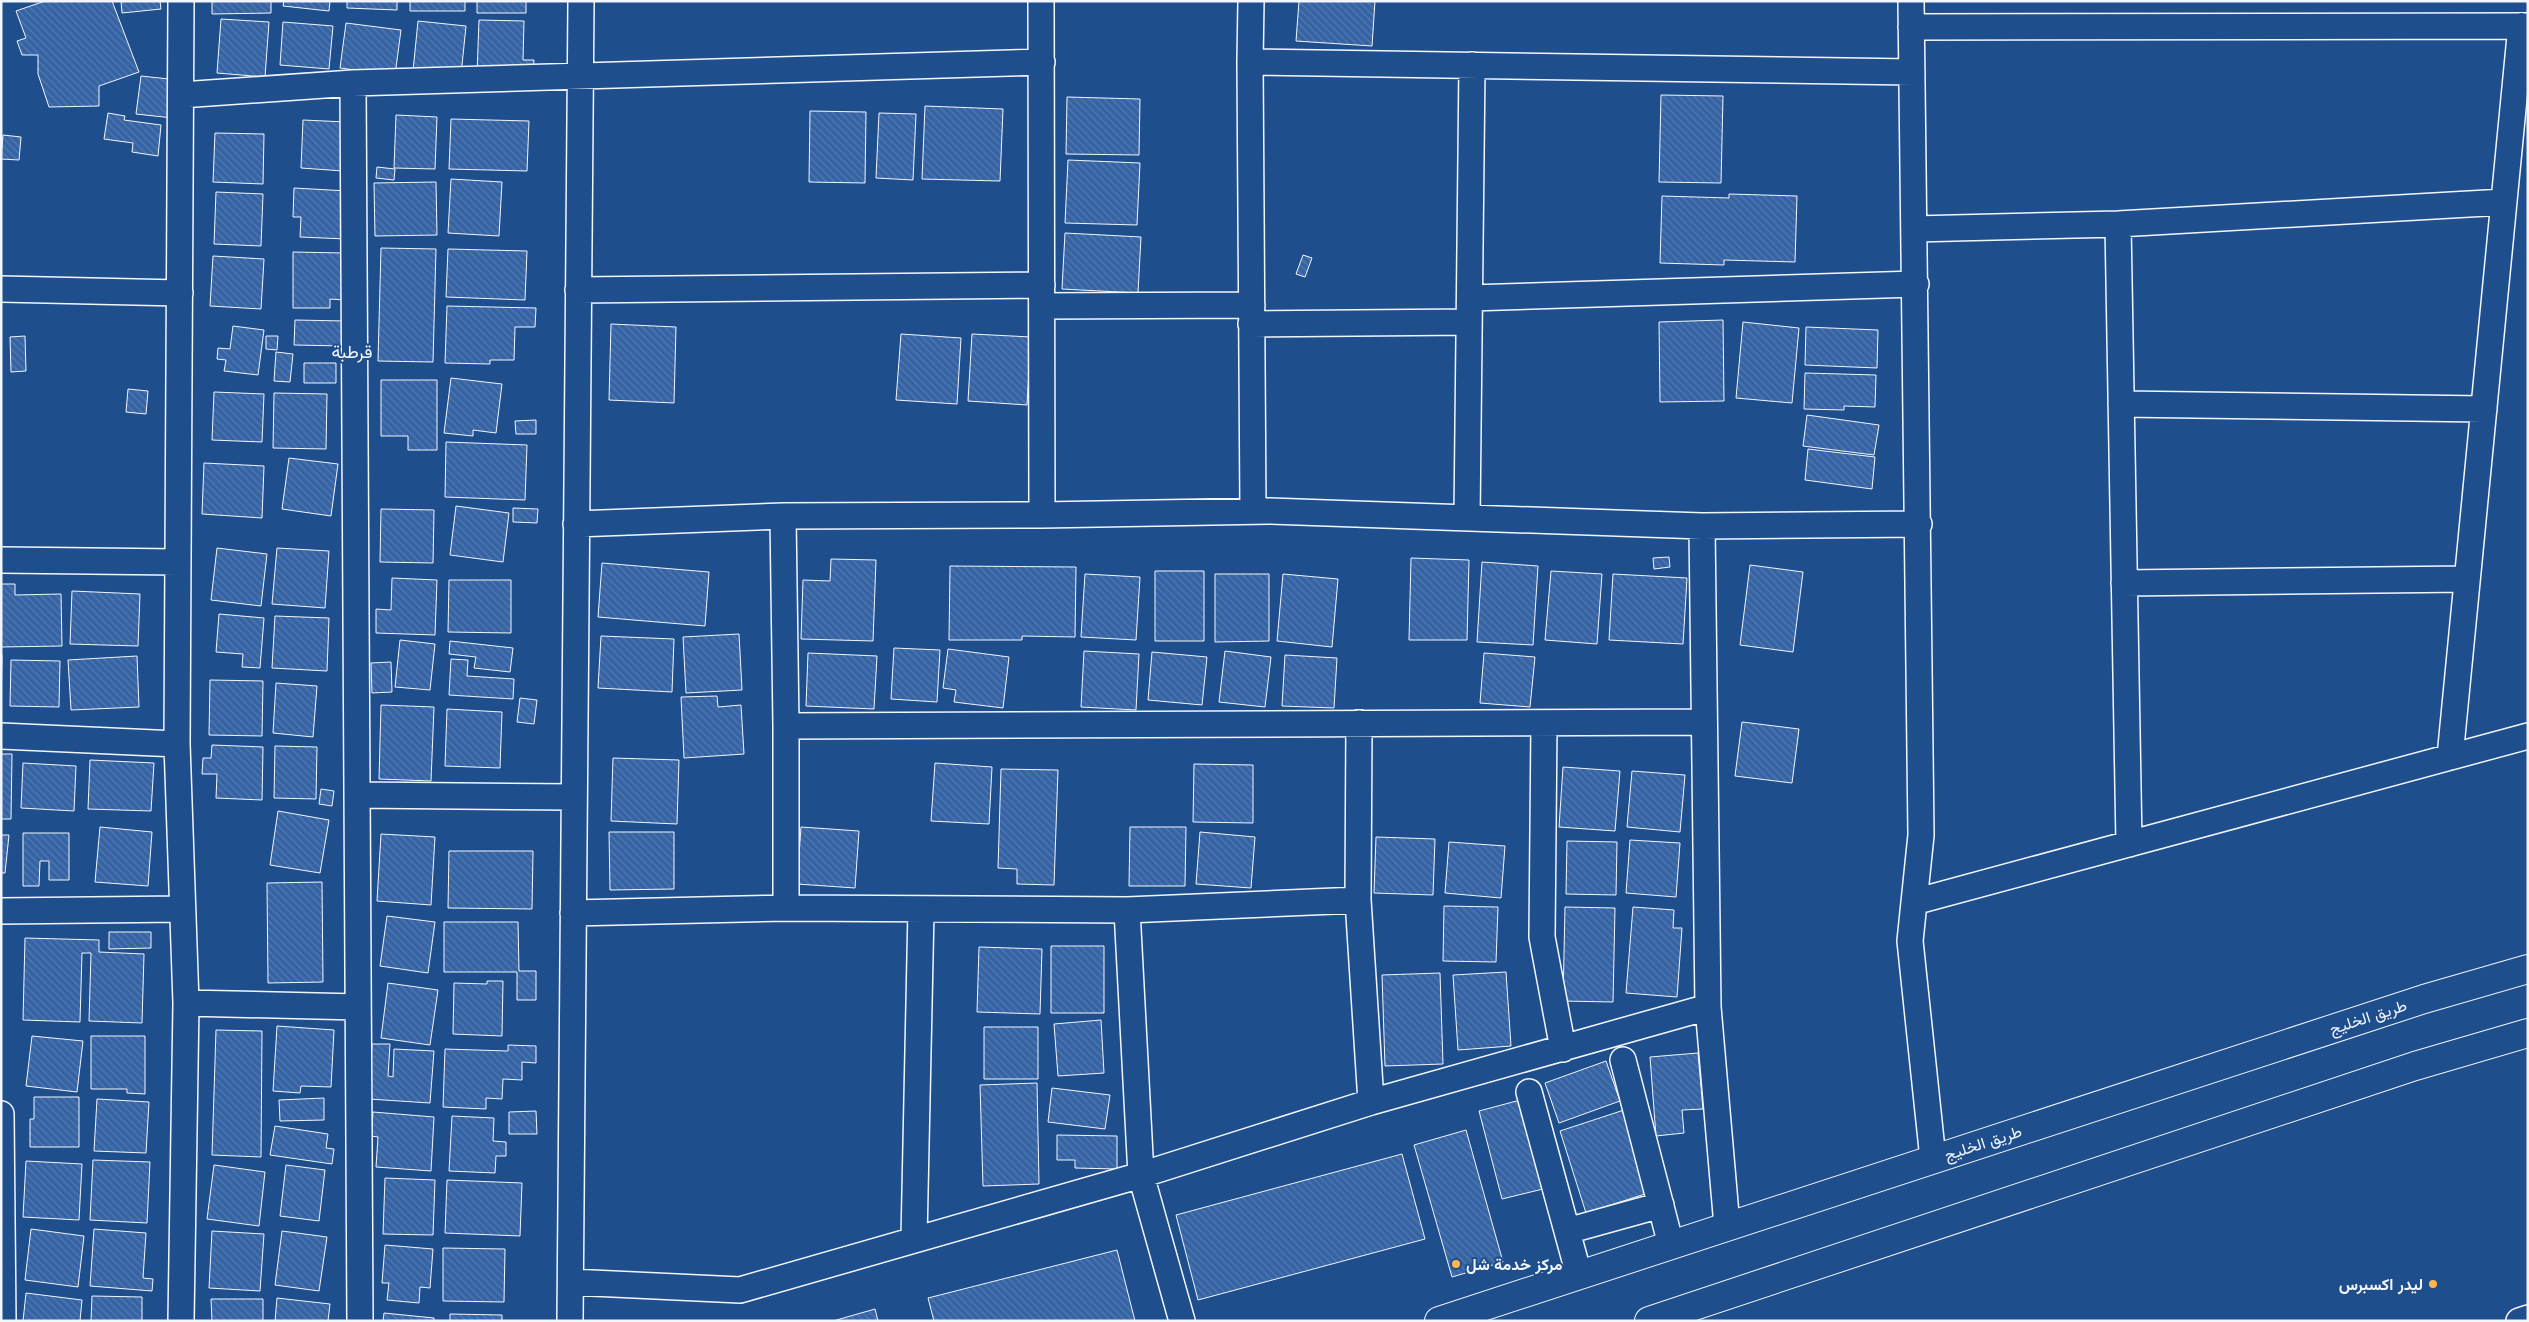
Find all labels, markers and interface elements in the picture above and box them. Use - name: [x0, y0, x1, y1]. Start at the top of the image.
- district label: قرطبة: [331, 342, 373, 363]
- street label: طريق الخليج: [2327, 996, 2410, 1040]
- street label: طريق الخليج: [1942, 1122, 2025, 1166]
- place label: مركز خدمة شل: [1466, 1256, 1563, 1275]
- marker: مركز خدمة شل: [1450, 1258, 1462, 1270]
- place label: ليدر اكسبرس: [2339, 1276, 2423, 1295]
- marker: ليدر اكسبرس: [2427, 1278, 2439, 1290]

